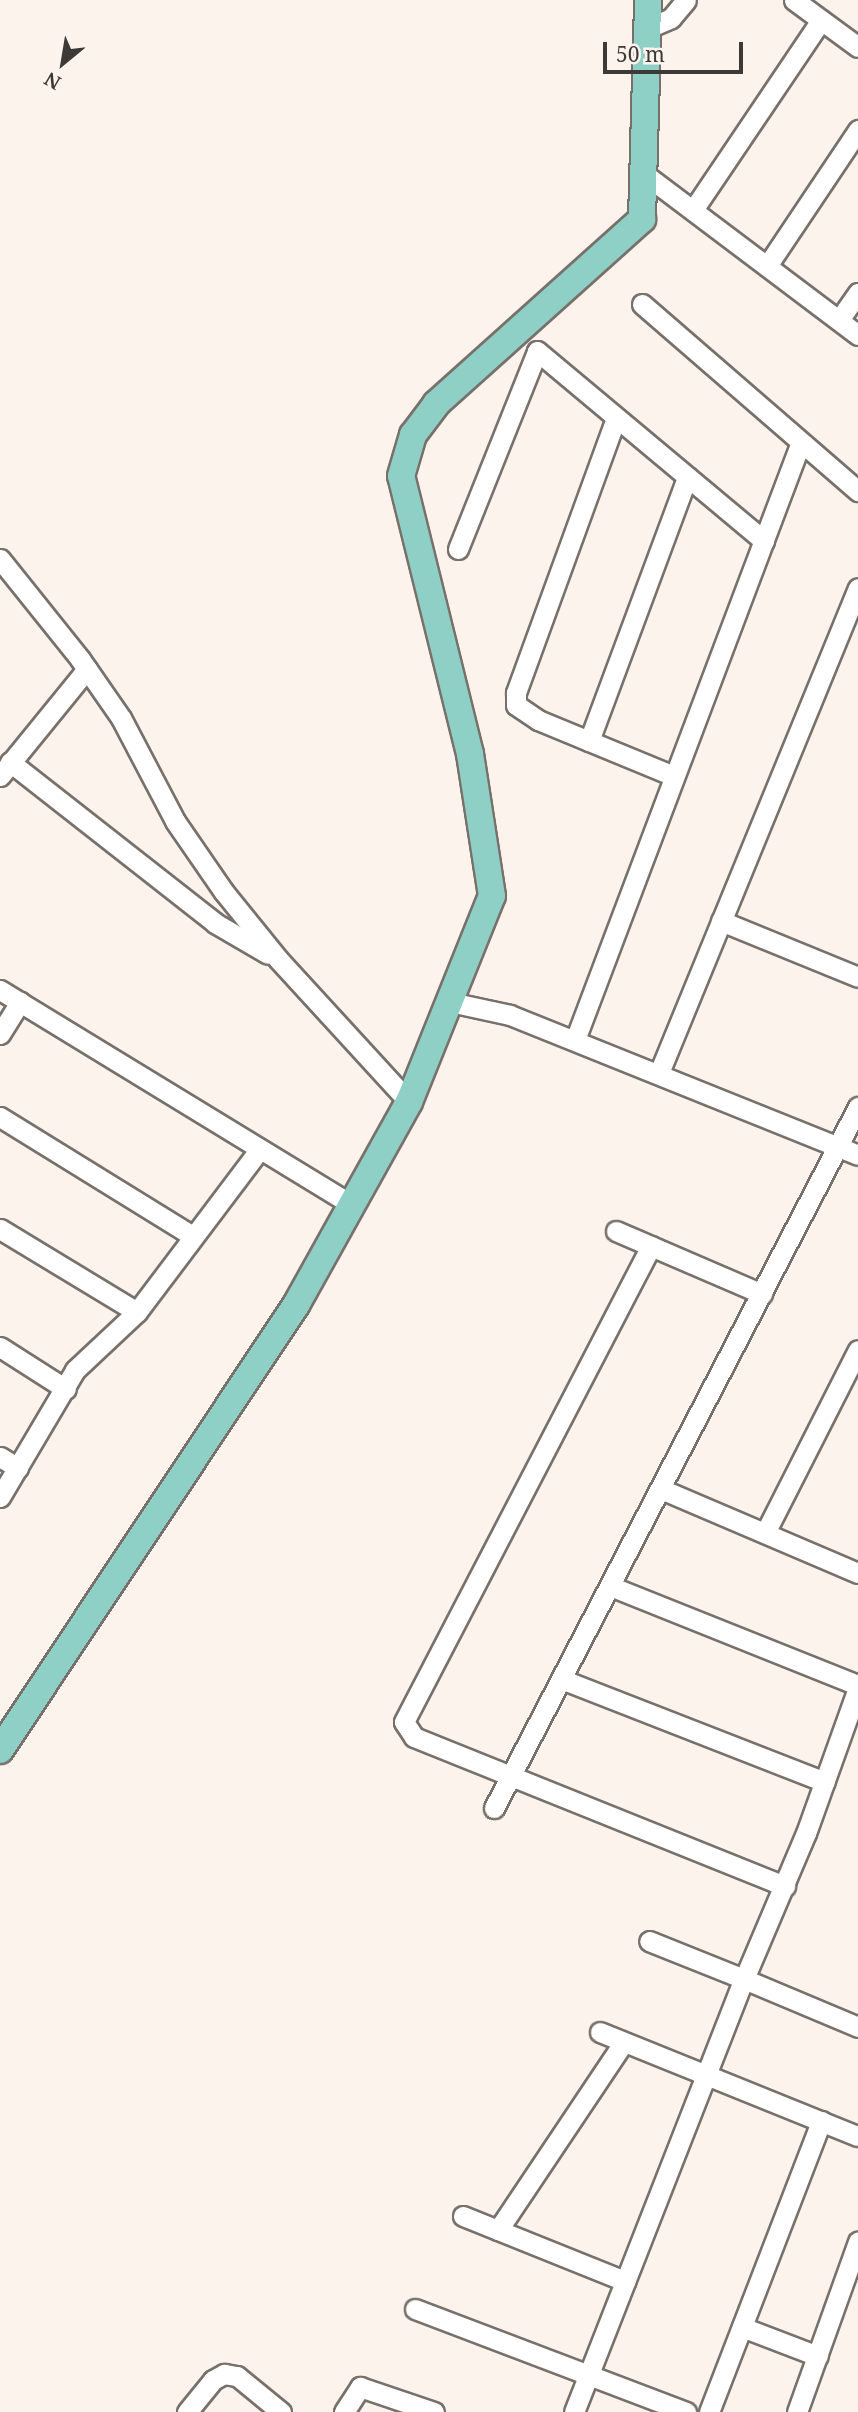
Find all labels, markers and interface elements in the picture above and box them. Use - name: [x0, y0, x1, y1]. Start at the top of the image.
- north arrow: [28, 28, 98, 98]
- scale bar: [606, 28, 746, 72]
- text: 50 m: [616, 40, 665, 68]
- text: N: [40, 66, 65, 96]

